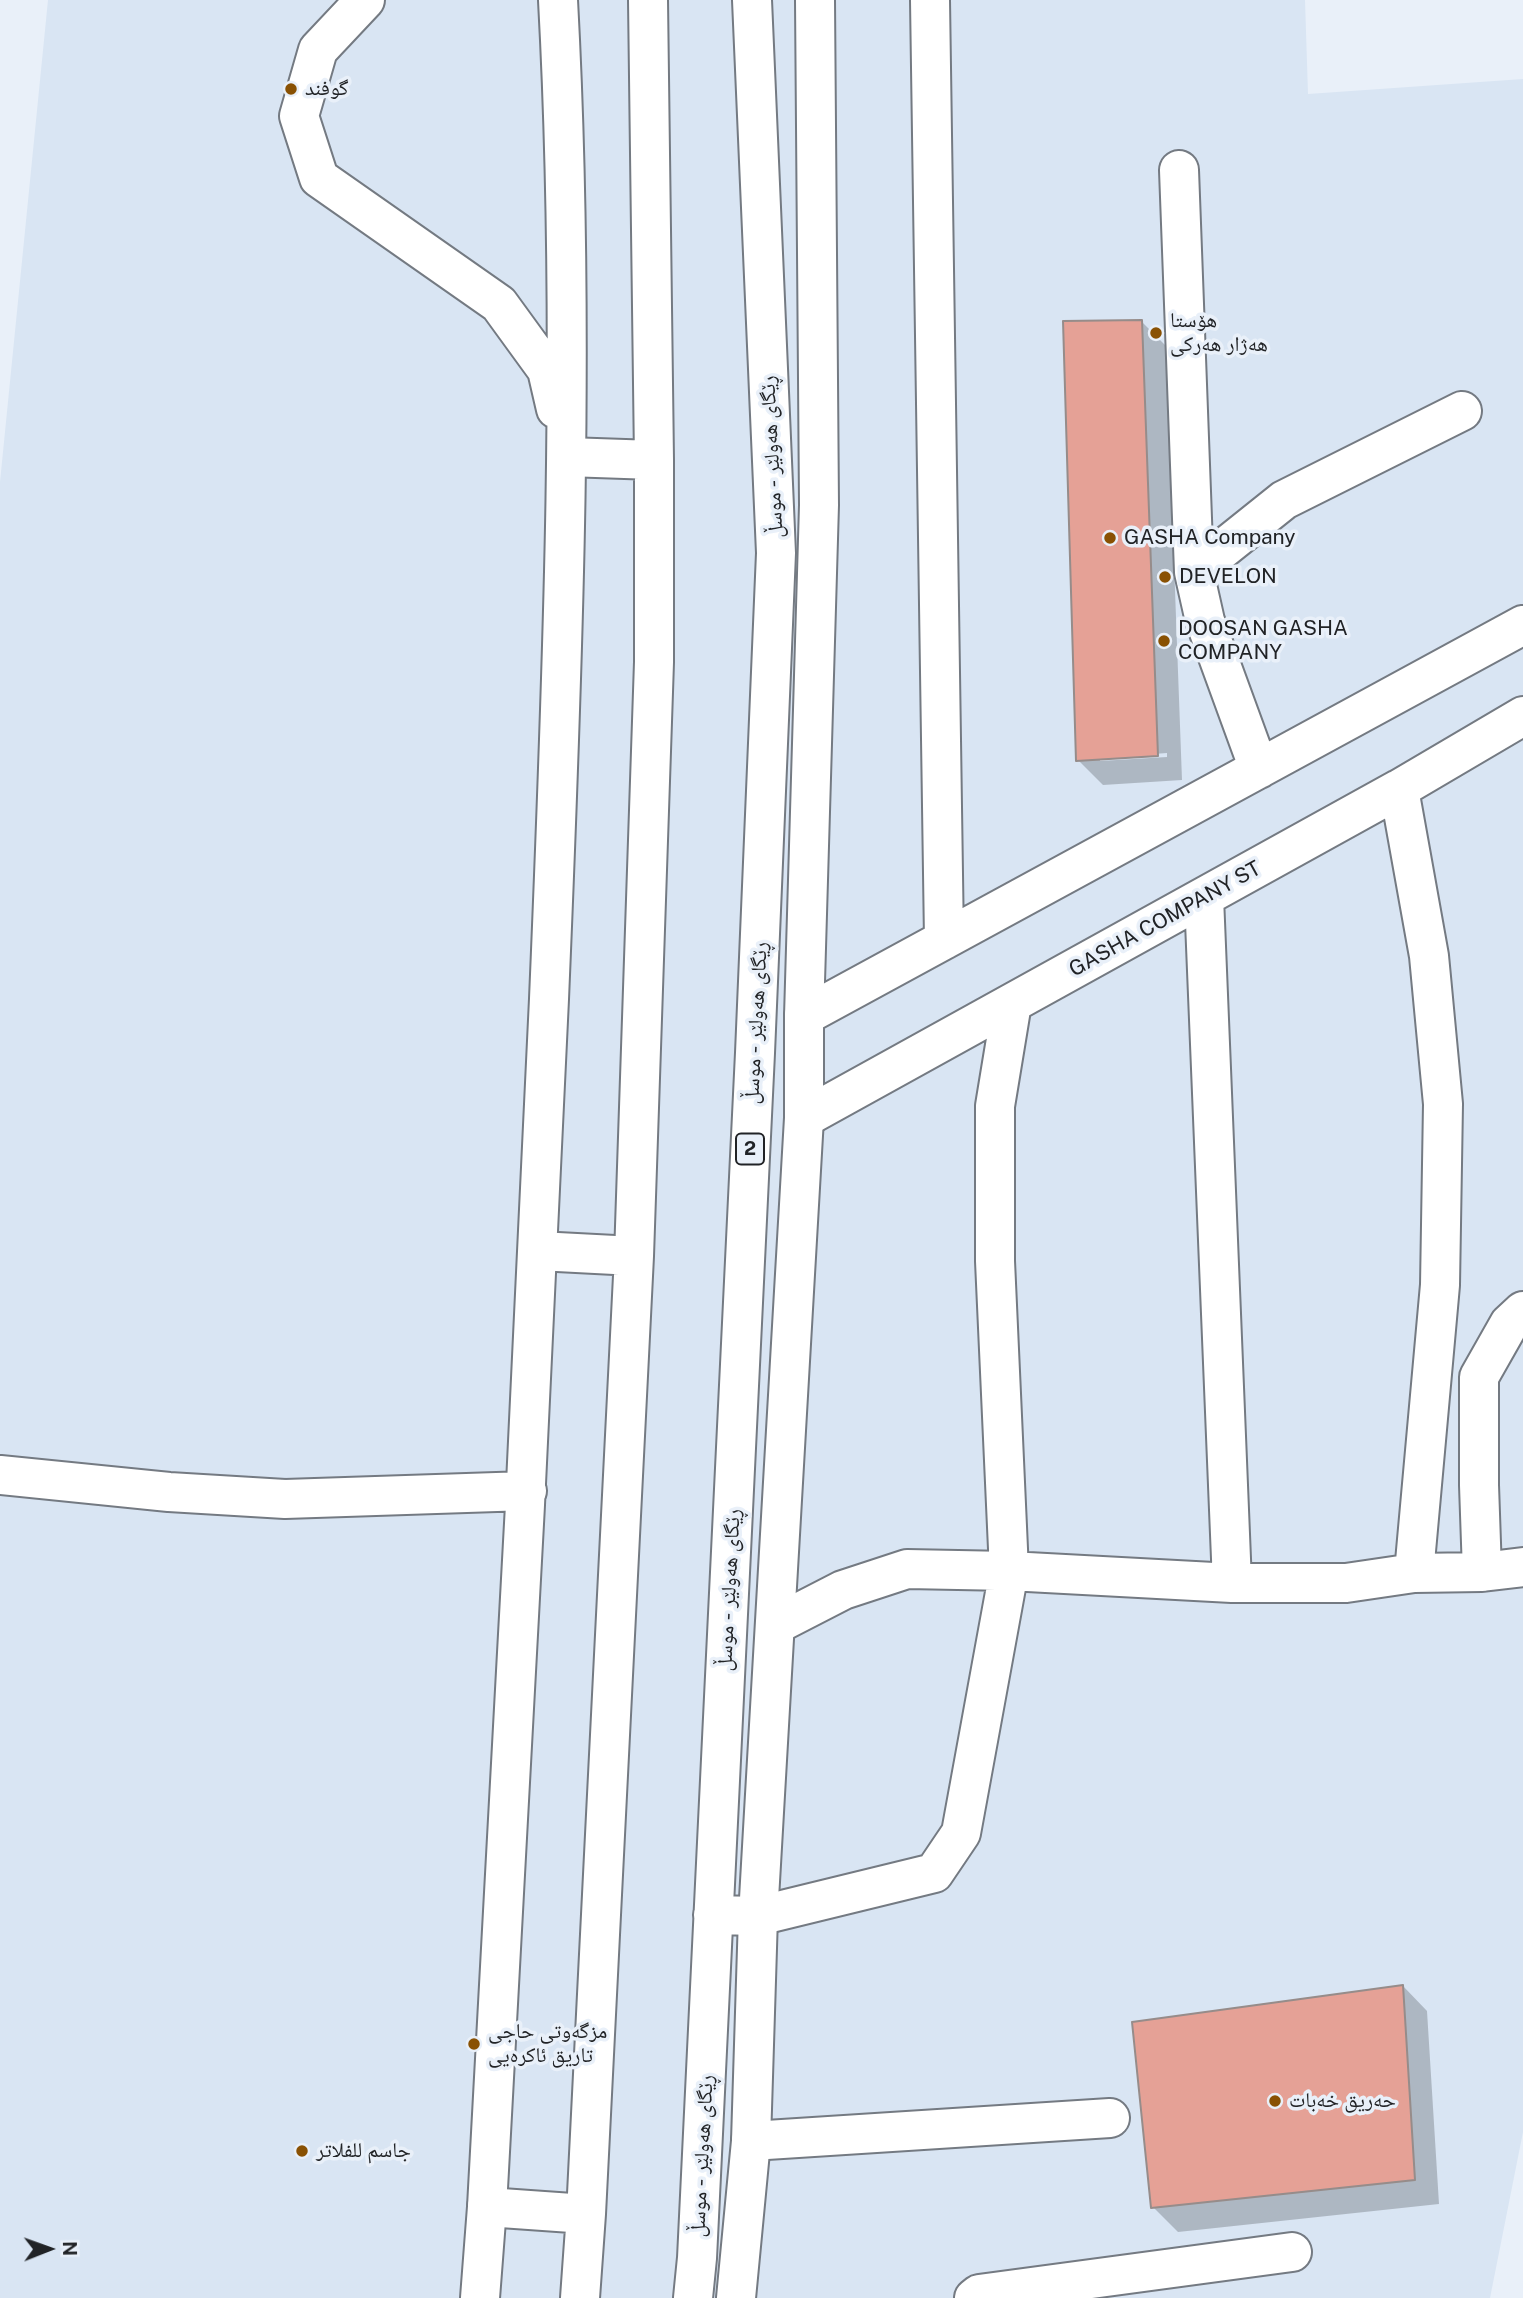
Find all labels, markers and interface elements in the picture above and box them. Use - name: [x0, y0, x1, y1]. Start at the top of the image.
- place label: گوفند: [305, 76, 348, 102]
- marker: گوفند: [283, 81, 299, 97]
- place label: هۆستا هەژار هەرکی: [1170, 308, 1268, 358]
- marker: هۆستا هەژار هەرکی: [1148, 325, 1164, 341]
- street label: ڕێگای هەولێر - موسڵ: [755, 375, 789, 539]
- place label: GASHA Company: [1124, 525, 1296, 551]
- marker: GASHA Company: [1102, 530, 1118, 546]
- place label: DEVELON: [1179, 564, 1277, 590]
- marker: DEVELON: [1157, 569, 1173, 585]
- place label: DOOSAN GASHA COMPANY: [1178, 616, 1348, 666]
- marker: DOOSAN GASHA COMPANY: [1156, 633, 1172, 649]
- street label: GASHA COMPANY ST: [1065, 856, 1265, 982]
- street label: ڕێگای هەولێر - موسڵ: [739, 941, 773, 1105]
- road number: 2: [736, 1134, 764, 1164]
- street label: ڕێگای هەولێر - موسڵ: [712, 1508, 746, 1672]
- place label: مزگەوتی حاجی تاریق ئاکرەیی: [488, 2019, 607, 2069]
- marker: مزگەوتی حاجی تاریق ئاکرەیی: [466, 2036, 482, 2052]
- street label: ڕێگای هەولێر - موسڵ: [685, 2074, 719, 2238]
- place label: حەریق خەبات: [1289, 2088, 1396, 2114]
- marker: حەریق خەبات: [1267, 2093, 1283, 2109]
- place label: جاسم للفلاتر: [316, 2138, 411, 2164]
- marker: جاسم للفلاتر: [294, 2143, 310, 2159]
- north arrow: [14, 2214, 84, 2284]
- text: N: [59, 2241, 81, 2256]

